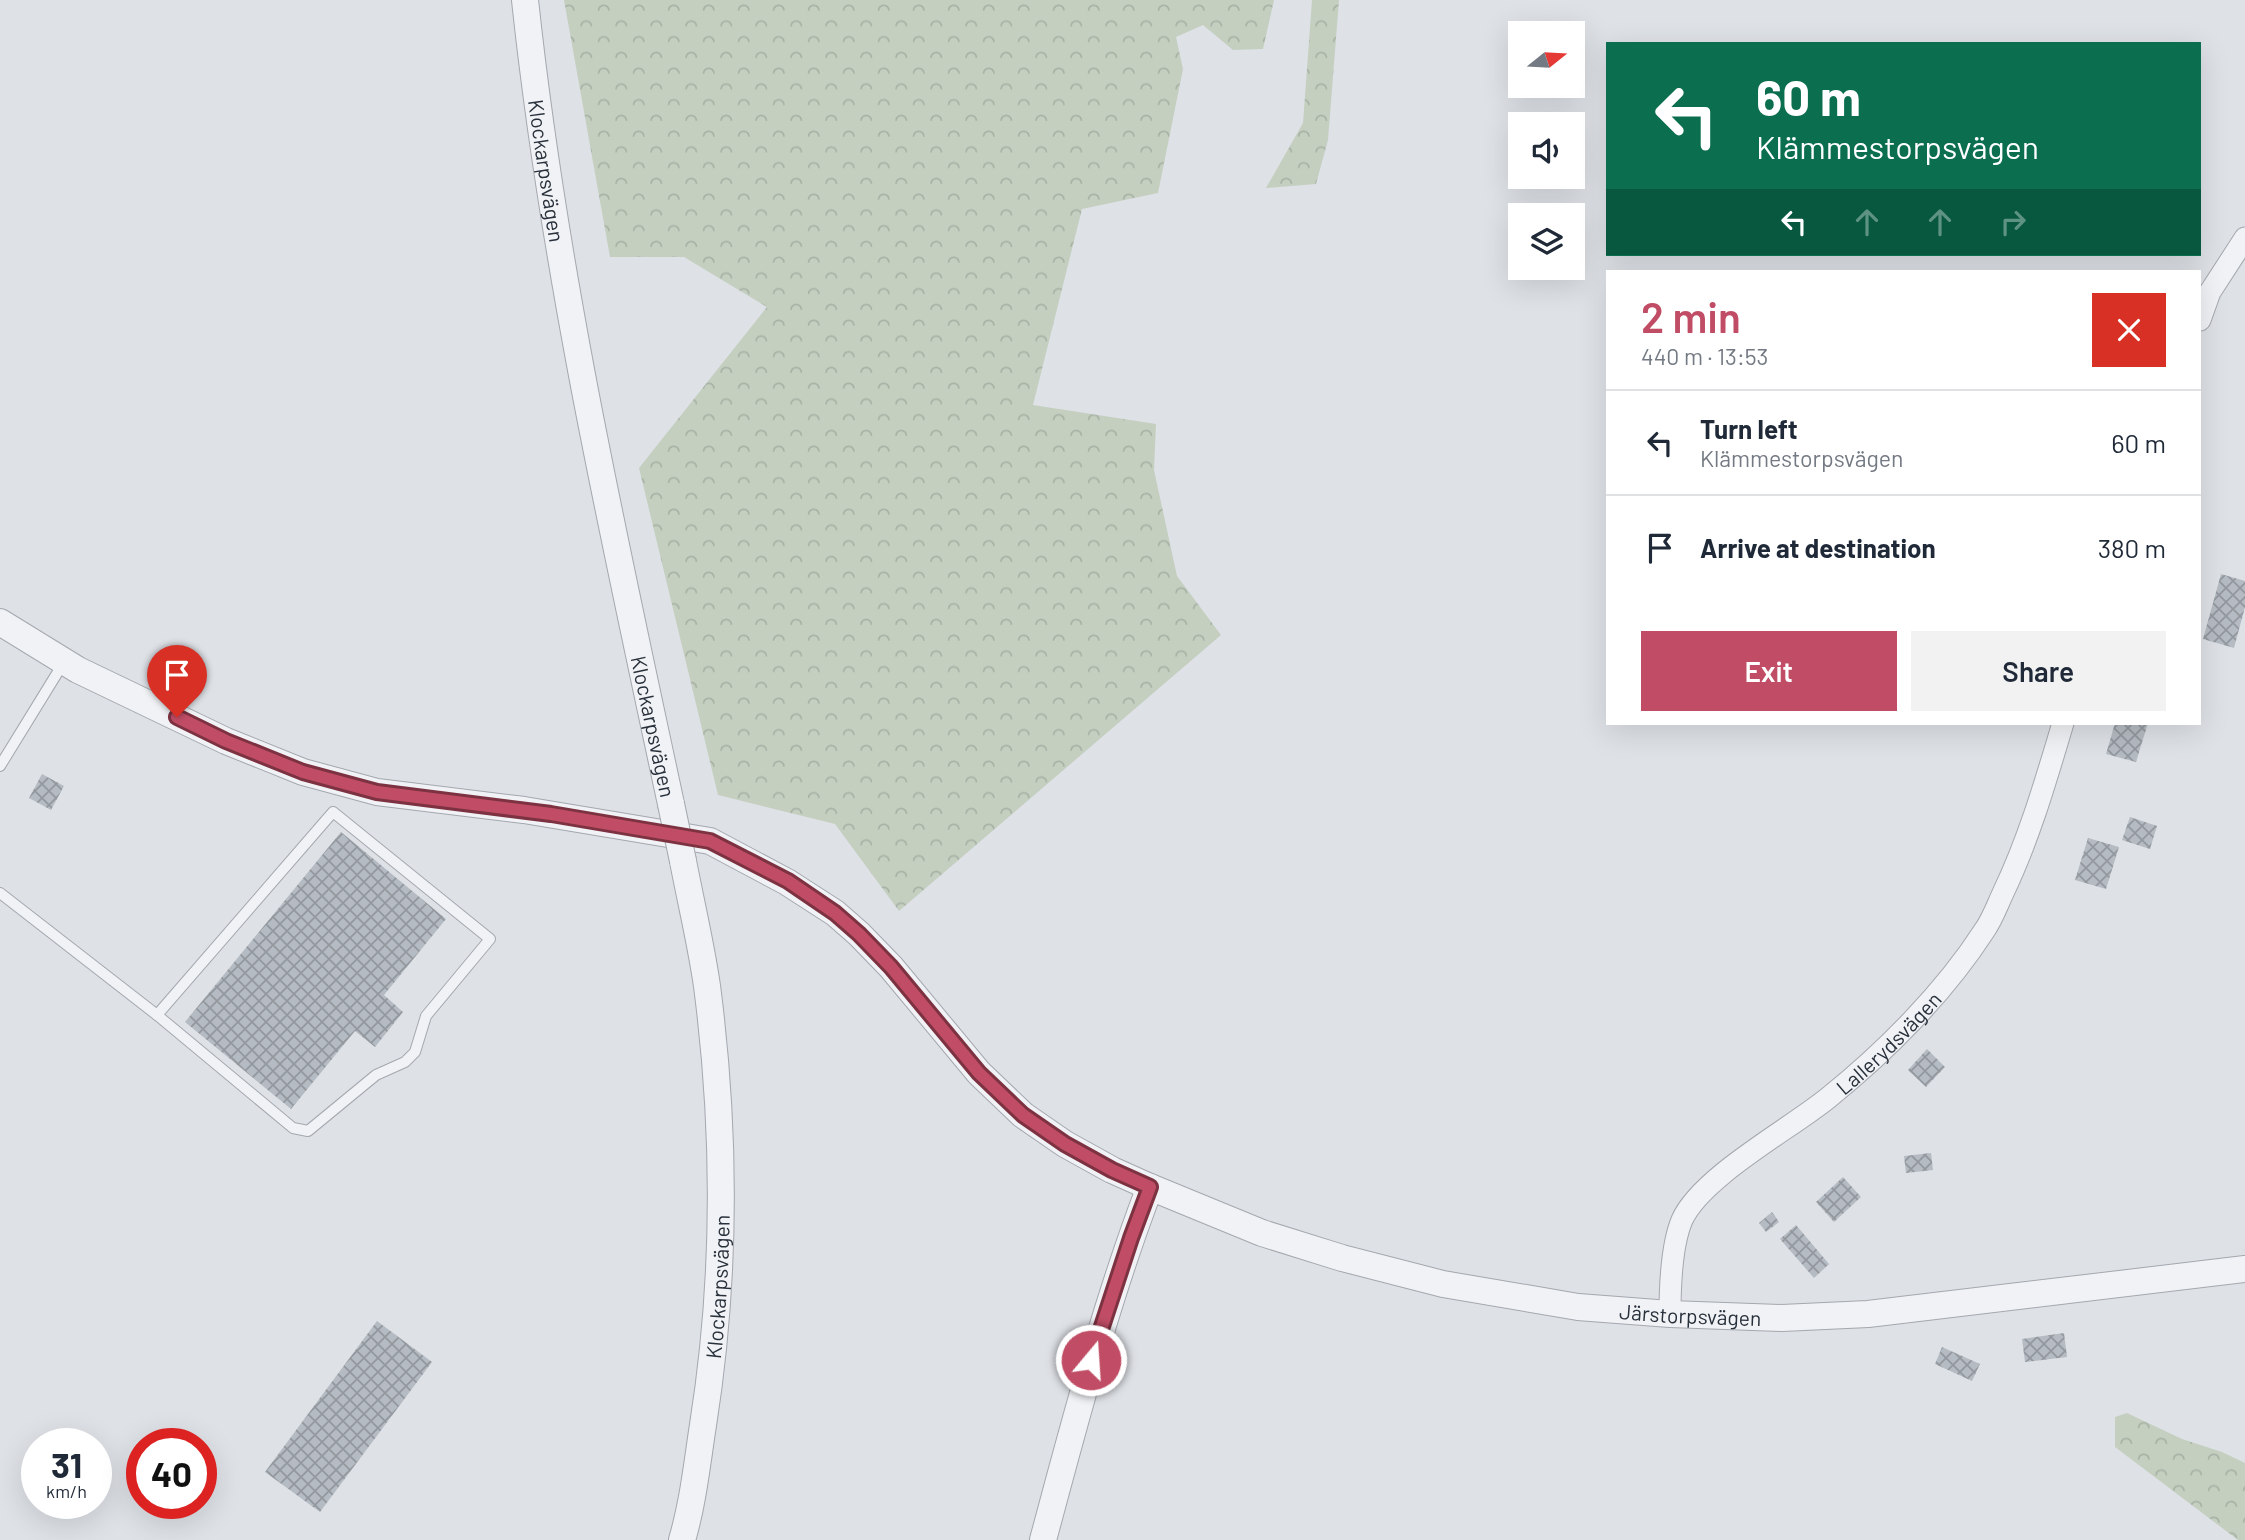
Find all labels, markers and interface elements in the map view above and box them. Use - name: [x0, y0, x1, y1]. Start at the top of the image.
- north arrow: [1508, 21, 1586, 98]
- map controls: [1508, 21, 1585, 280]
- text: 60 m: [1756, 67, 1861, 126]
- icon: left: [1641, 70, 1732, 161]
- street label: Klockarpsvägen: [525, 98, 571, 244]
- button: sound: [1508, 112, 1585, 189]
- text: Klämmestorpsvägen: [1756, 127, 2039, 165]
- button: layers: [1508, 203, 1585, 280]
- icon: left: [1775, 203, 1813, 241]
- icon: ahead: [1848, 203, 1886, 241]
- icon: ahead: [1921, 203, 1959, 241]
- icon: right: [1994, 203, 2032, 241]
- text: 2 min: [1641, 291, 1741, 341]
- button: close: [2092, 293, 2166, 367]
- text: 440 m · 13:53: [1641, 342, 1768, 370]
- text: Turn left: [1700, 413, 1798, 444]
- icon: left: [1641, 424, 1679, 462]
- text: 60 m: [2111, 427, 2166, 458]
- text: Klämmestorpsvägen: [1700, 444, 1903, 472]
- icon: arrive: [1641, 529, 1679, 567]
- text: Arrive at destination: [1700, 532, 1936, 563]
- text: 380 m: [2098, 532, 2166, 563]
- button: Exit: [1641, 631, 1897, 711]
- button: Share: [1911, 631, 2166, 711]
- pin: [147, 645, 207, 717]
- street label: Klockarpsvägen: [627, 653, 682, 799]
- icon: arrive: [158, 656, 196, 694]
- street label: Lallerydsvägen: [1830, 986, 1946, 1099]
- street label: Klockarpsvägen: [699, 1215, 733, 1360]
- street label: Järstorpsvägen: [1618, 1298, 1762, 1330]
- position arrow: [1054, 1323, 1128, 1397]
- speed limit sign: 40: [126, 1428, 217, 1519]
- text: 31: [51, 1443, 82, 1485]
- text: km/h: [46, 1480, 87, 1502]

